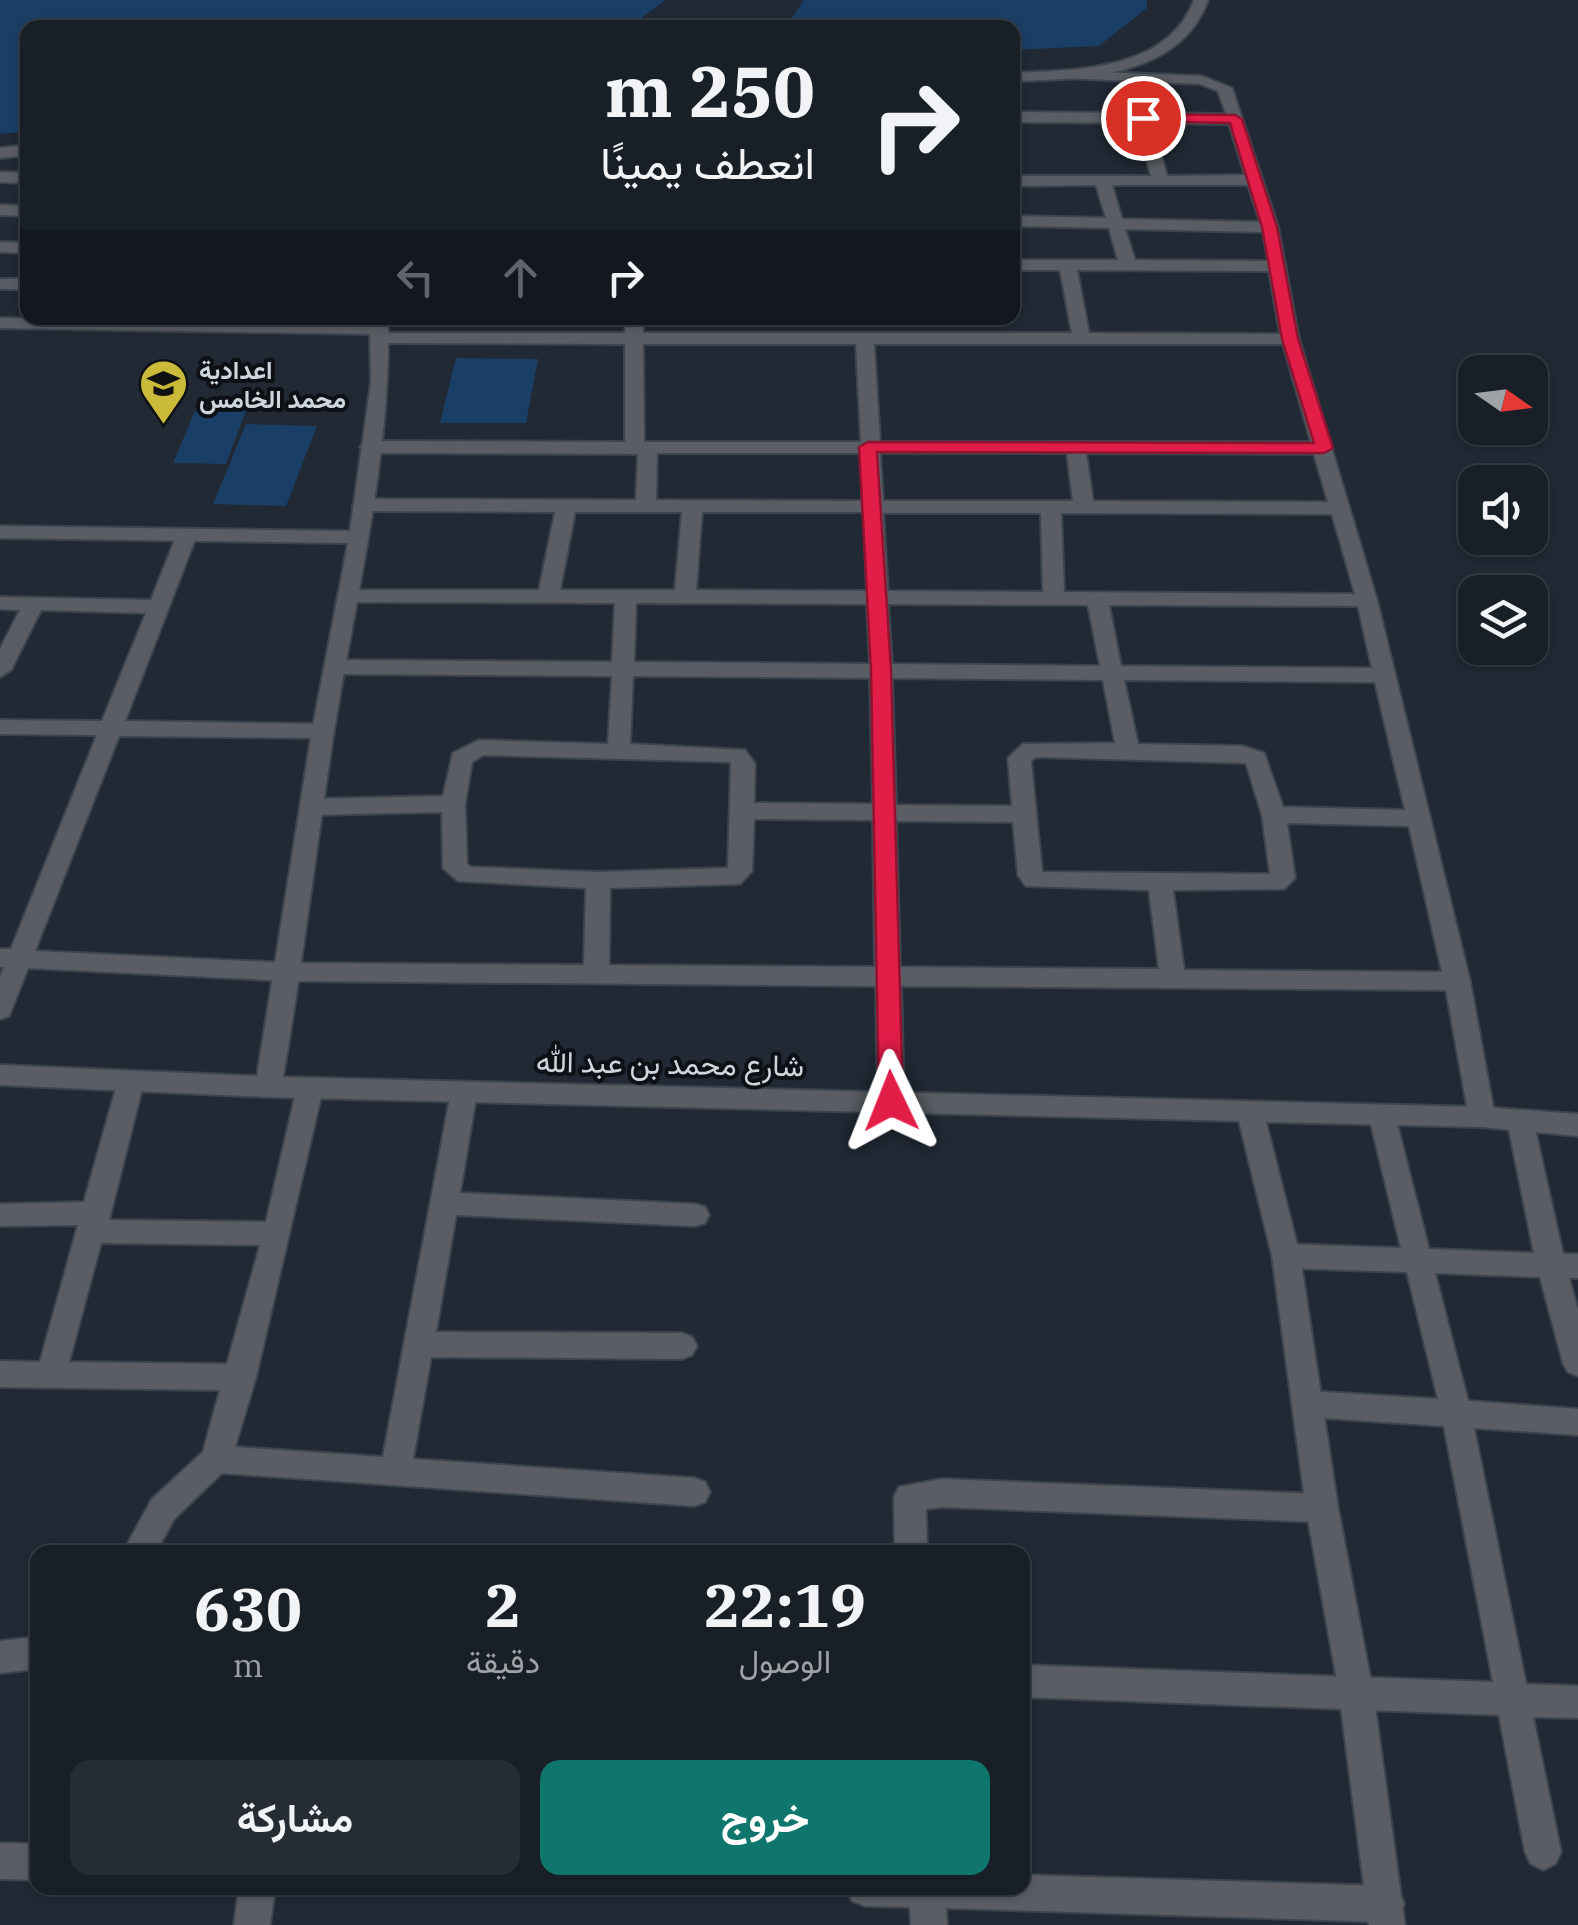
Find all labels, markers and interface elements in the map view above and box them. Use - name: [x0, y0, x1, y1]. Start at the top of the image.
- text: 250 m: [605, 45, 815, 136]
- icon: right: [850, 60, 980, 190]
- pin: [1101, 76, 1186, 161]
- icon: arrive: [1116, 91, 1171, 146]
- text: انعطف يمينًا: [600, 133, 815, 191]
- icon: left: [388, 250, 443, 305]
- icon: ahead: [493, 250, 548, 305]
- icon: right: [598, 250, 653, 305]
- place label: اعدادية محمد الخامس: [199, 353, 346, 415]
- north arrow: [1458, 355, 1548, 445]
- map controls: [1458, 355, 1548, 665]
- school or university icon: اعدادية محمد الخامس: [138, 358, 190, 426]
- button: sound: [1458, 465, 1548, 555]
- button: layers: [1458, 575, 1548, 665]
- street label: شارع محمد بن عبد الله: [536, 1041, 804, 1086]
- position arrow: [839, 1049, 943, 1153]
- text: 2: [485, 1565, 521, 1644]
- text: 22:19: [704, 1565, 866, 1644]
- text: 630: [194, 1569, 302, 1648]
- text: دقيقة: [466, 1640, 540, 1682]
- text: الوصول: [739, 1640, 831, 1682]
- text: m: [233, 1644, 263, 1686]
- button: مشاركة: [70, 1760, 520, 1875]
- button: خروج: [540, 1760, 990, 1875]

